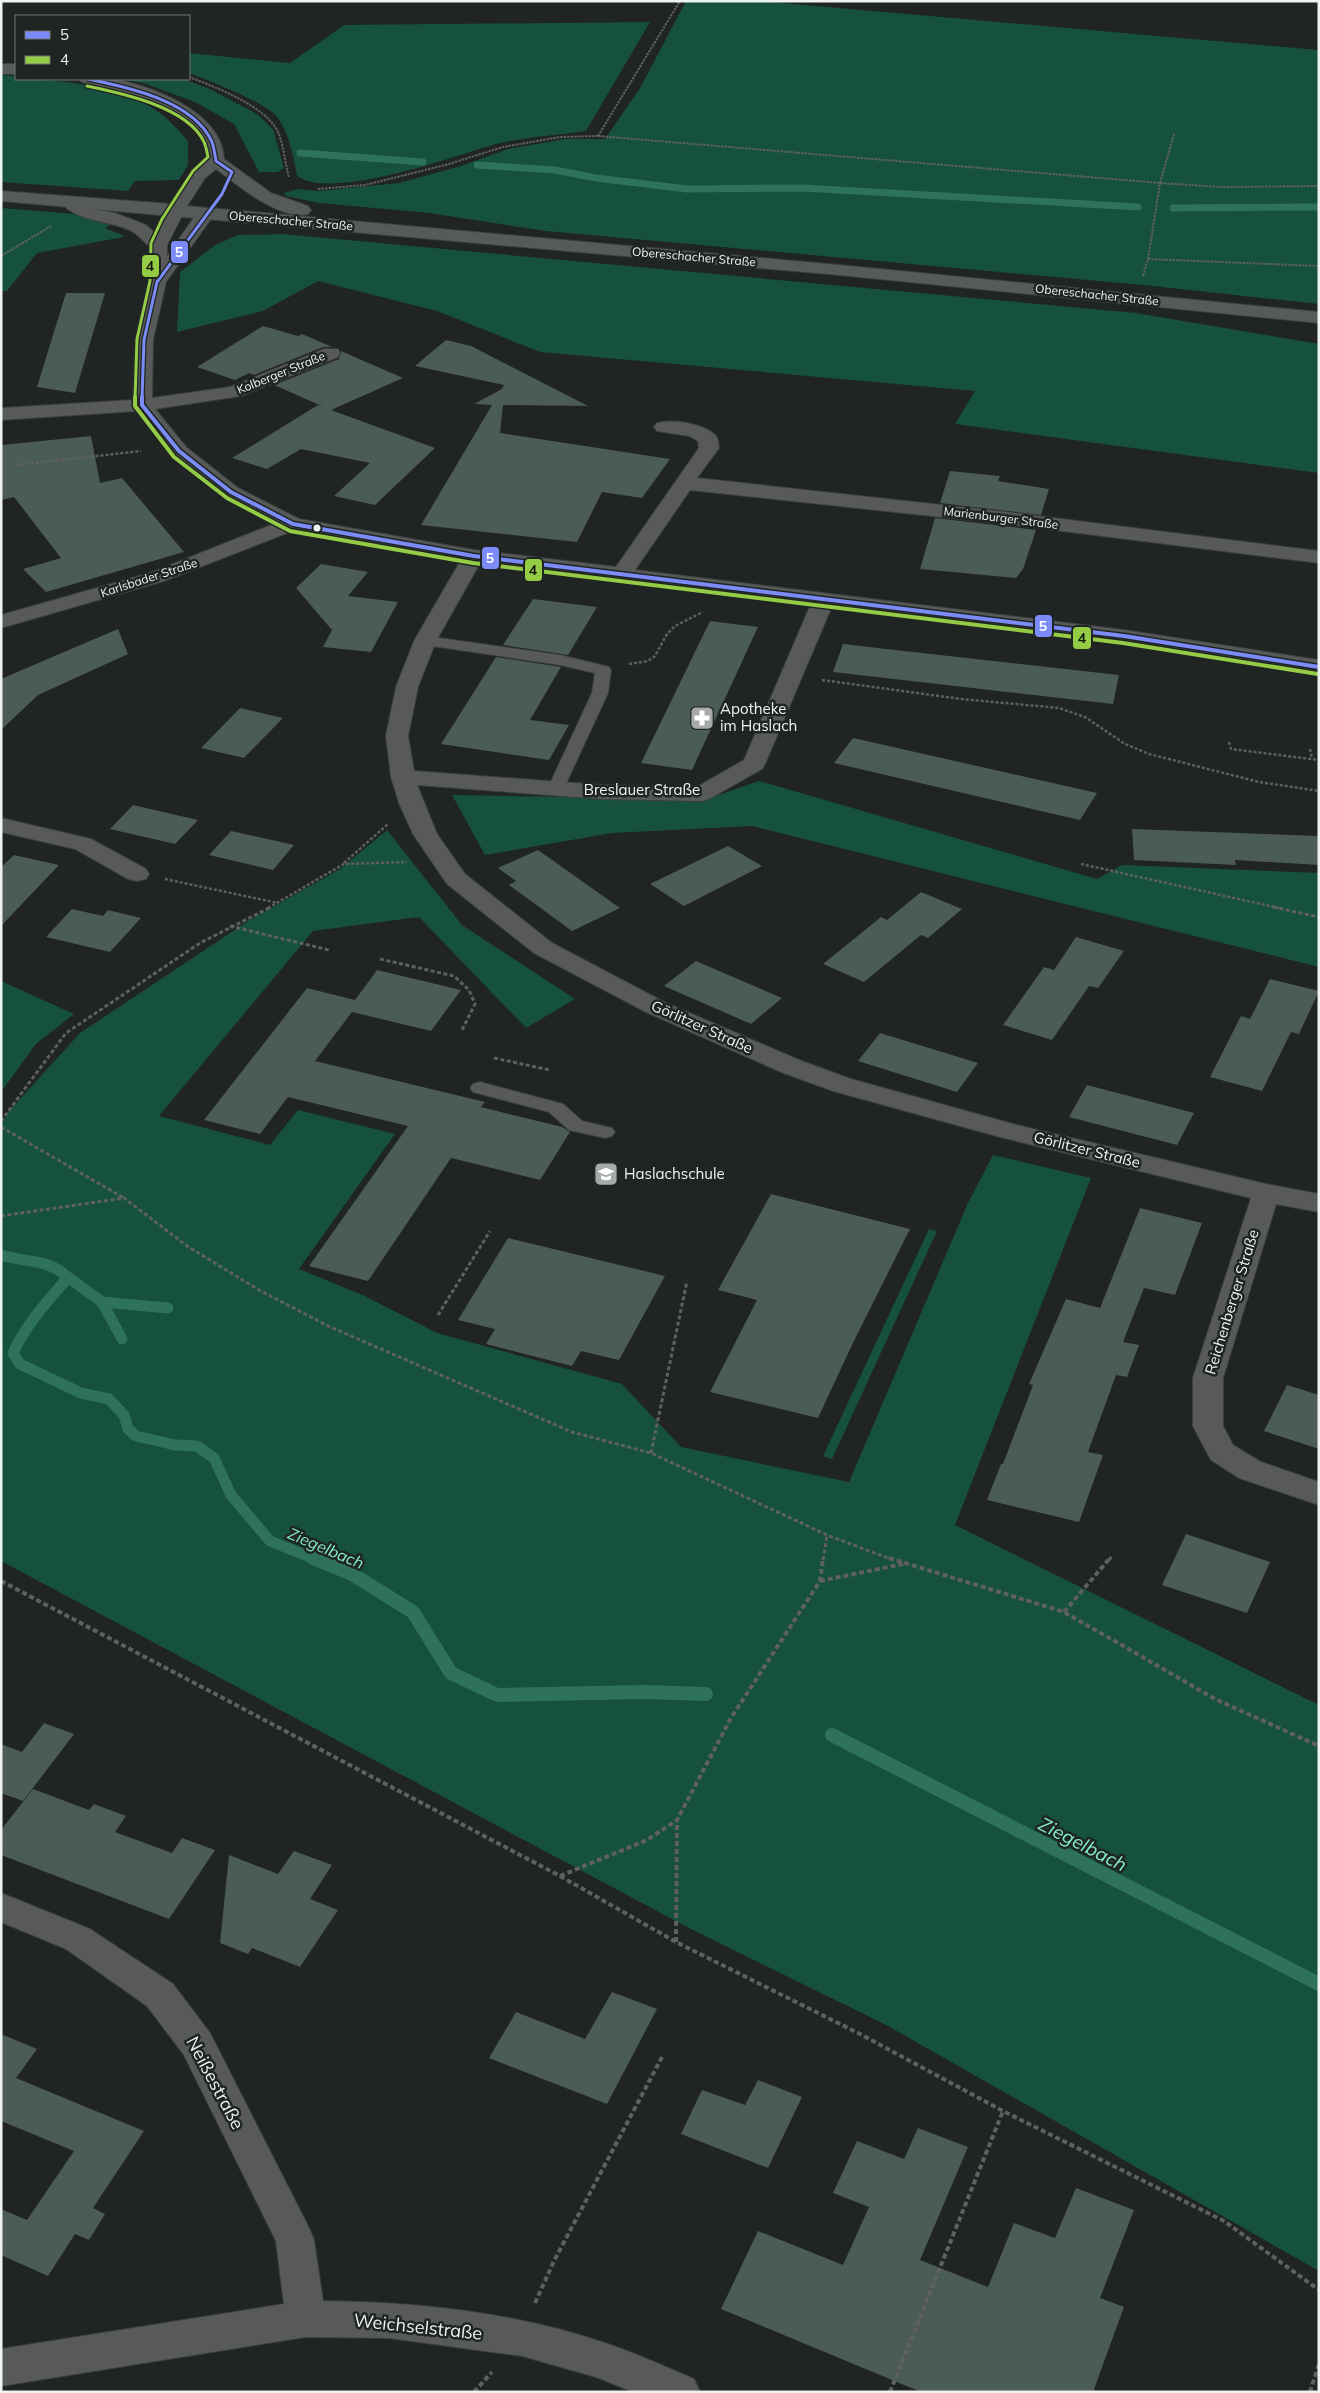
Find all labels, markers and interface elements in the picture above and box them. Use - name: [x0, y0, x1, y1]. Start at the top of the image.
- legend: [15, 15, 190, 80]
- text: 5: [60, 25, 69, 44]
- text: 4: [60, 50, 69, 69]
- street label: Obereschacher Straße: [229, 208, 354, 233]
- line badge: 5: [170, 240, 189, 264]
- text: 5: [175, 243, 183, 261]
- street label: Obereschacher Straße: [632, 244, 757, 269]
- line badge: 4: [141, 254, 160, 278]
- text: 4: [146, 257, 155, 275]
- street label: Obereschacher Straße: [1035, 281, 1160, 308]
- street label: Kolberger Straße: [235, 348, 327, 397]
- street label: Marienburger Straße: [943, 503, 1059, 532]
- unlabelled marker: [312, 523, 322, 533]
- line badge: 5: [481, 546, 500, 570]
- text: 5: [486, 549, 494, 567]
- street label: Karlsbader Straße: [99, 555, 199, 600]
- line badge: 4: [524, 558, 543, 582]
- text: 4: [529, 561, 538, 579]
- line badge: 5: [1034, 614, 1053, 638]
- text: 5: [1039, 617, 1047, 635]
- line badge: 4: [1072, 626, 1092, 650]
- text: 4: [1078, 629, 1087, 647]
- place label: Apotheke im Haslach: [720, 699, 797, 735]
- pharmacy icon: Apotheke im Haslach: [689, 705, 715, 731]
- street label: Breslauer Straße: [584, 780, 700, 799]
- street label: Görlitzer Straße: [648, 996, 756, 1057]
- street label: Görlitzer Straße: [1032, 1127, 1142, 1172]
- school or university icon: Haslachschule: [593, 1161, 619, 1187]
- place label: Haslachschule: [624, 1164, 725, 1183]
- street label: Reichenberger Straße: [1200, 1227, 1263, 1377]
- water label: Ziegelbach: [285, 1523, 367, 1573]
- water label: Ziegelbach: [1035, 1812, 1131, 1876]
- street label: Neißestraße: [181, 2032, 250, 2133]
- street label: Weichselstraße: [353, 2308, 483, 2345]

